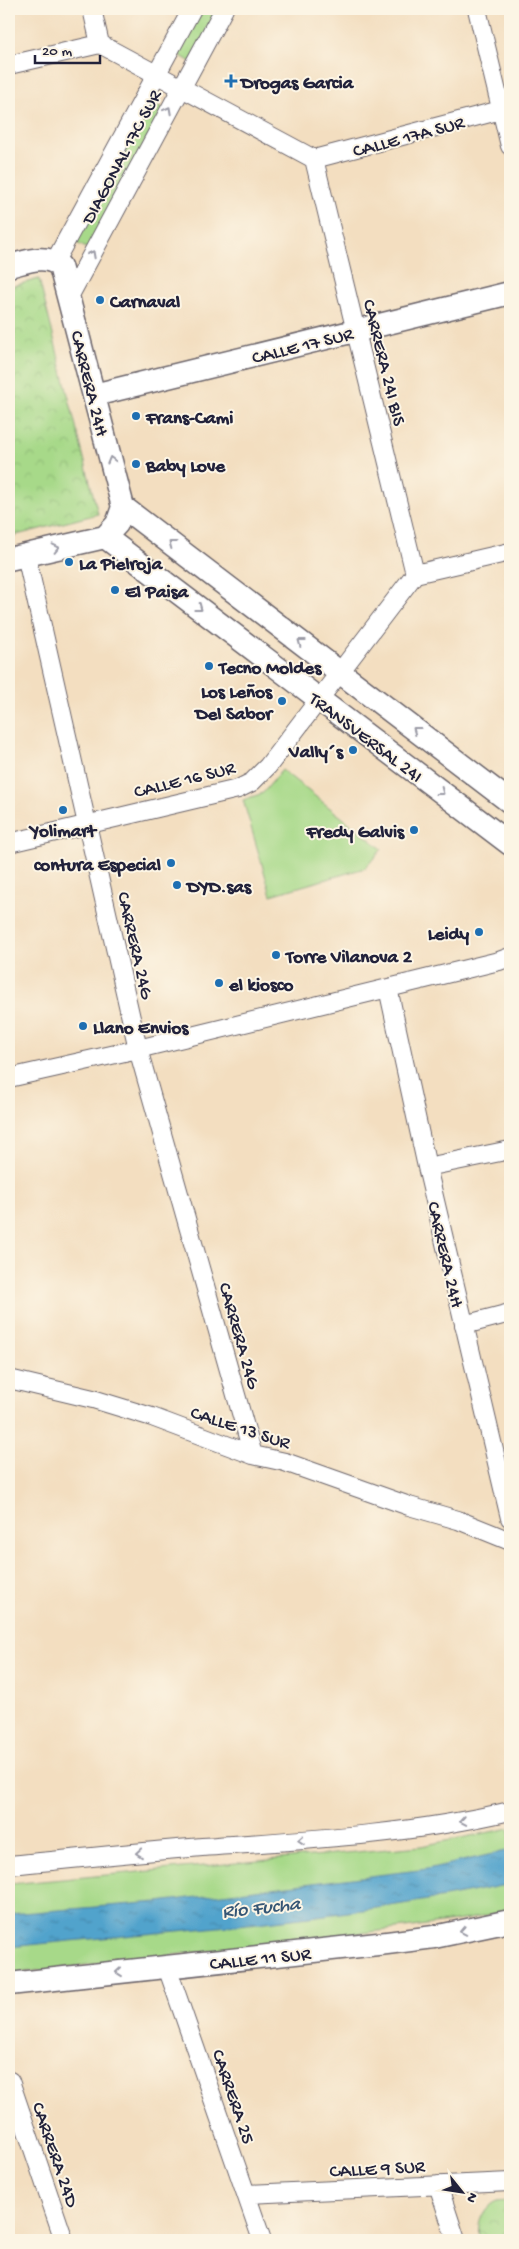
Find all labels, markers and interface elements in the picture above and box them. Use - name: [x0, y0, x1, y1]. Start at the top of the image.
- scale bar: [35, 32, 100, 64]
- text: 20 m: [42, 43, 72, 61]
- place label: Drogas Garcia: [239, 73, 355, 96]
- marker: Drogas Garcia: [225, 75, 237, 87]
- street label: DIAGONAL 17C SUR: [77, 86, 169, 230]
- one-way arrow: [162, 107, 172, 116]
- street label: CALLE 17A SUR: [351, 112, 468, 164]
- one-way arrow: [86, 250, 96, 259]
- place label: Carnaval: [109, 292, 180, 315]
- marker: Carnaval: [94, 294, 106, 306]
- street label: CARRERA 24I BIS: [356, 297, 409, 429]
- street label: CALLE 17 SUR: [250, 323, 357, 371]
- street label: CARRERA 24H: [63, 329, 112, 439]
- place label: Frans-Cami: [145, 408, 233, 431]
- marker: Frans-Cami: [130, 410, 142, 422]
- one-way arrow: [106, 455, 117, 464]
- place label: Baby Love: [145, 456, 226, 479]
- marker: Baby Love: [130, 458, 142, 470]
- one-way arrow: [169, 541, 178, 549]
- one-way arrow: [52, 543, 61, 554]
- place label: La Pielroja: [79, 554, 164, 577]
- marker: La Pielroja: [63, 556, 75, 568]
- place label: El Paisa: [125, 582, 190, 605]
- marker: El Paisa: [109, 584, 121, 596]
- one-way arrow: [193, 603, 202, 611]
- one-way arrow: [297, 639, 307, 648]
- place label: Tecno Moldes: [217, 658, 322, 681]
- marker: Tecno Moldes: [203, 660, 215, 672]
- place label: Los Leños Del Sabor: [193, 682, 274, 727]
- street label: TRANSVERSAL 24I: [303, 688, 426, 789]
- marker: Los Leños Del Sabor: [276, 695, 288, 707]
- one-way arrow: [412, 727, 422, 736]
- place label: Vally´s: [288, 742, 344, 765]
- marker: Vally´s: [347, 744, 359, 756]
- street label: CALLE 16 SUR: [132, 757, 239, 805]
- one-way arrow: [435, 786, 445, 795]
- marker: Yolimart: [57, 804, 69, 816]
- place label: Yolimart: [28, 821, 98, 844]
- place label: Fredy Galvis: [306, 822, 405, 845]
- marker: Fredy Galvis: [408, 824, 420, 836]
- place label: contura Especial: [34, 855, 161, 878]
- marker: contura Especial: [165, 857, 177, 869]
- place label: DYD.sas: [185, 877, 252, 900]
- marker: DYD.sas: [171, 879, 183, 891]
- street label: CARRERA 24G: [110, 890, 157, 1003]
- place label: Leidy: [428, 924, 470, 947]
- marker: Leidy: [473, 926, 485, 938]
- place label: Torre Vilanova 2: [284, 947, 413, 970]
- marker: Torre Vilanova 2: [270, 949, 282, 961]
- place label: el kiosco: [228, 975, 293, 998]
- marker: el kiosco: [213, 977, 225, 989]
- place label: Llano Envios: [93, 1018, 189, 1041]
- marker: Llano Envios: [77, 1020, 89, 1032]
- street label: CARRERA 24H: [420, 1200, 467, 1310]
- street label: CARRERA 24G: [212, 1280, 264, 1393]
- street label: CALLE 13 SUR: [187, 1402, 294, 1457]
- one-way arrow: [458, 1816, 467, 1826]
- one-way arrow: [297, 1835, 305, 1846]
- one-way arrow: [135, 1847, 143, 1858]
- water label: Río Fucha: [221, 1894, 303, 1925]
- one-way arrow: [458, 1925, 467, 1936]
- street label: CALLE 11 SUR: [209, 1944, 313, 1977]
- one-way arrow: [115, 1966, 123, 1977]
- street label: CARRERA 25: [205, 2047, 259, 2147]
- street label: CARRERA 24D: [25, 2100, 83, 2211]
- street label: CALLE 9 SUR: [329, 2156, 427, 2184]
- north arrow: [436, 2166, 486, 2216]
- text: N: [461, 2189, 481, 2205]

